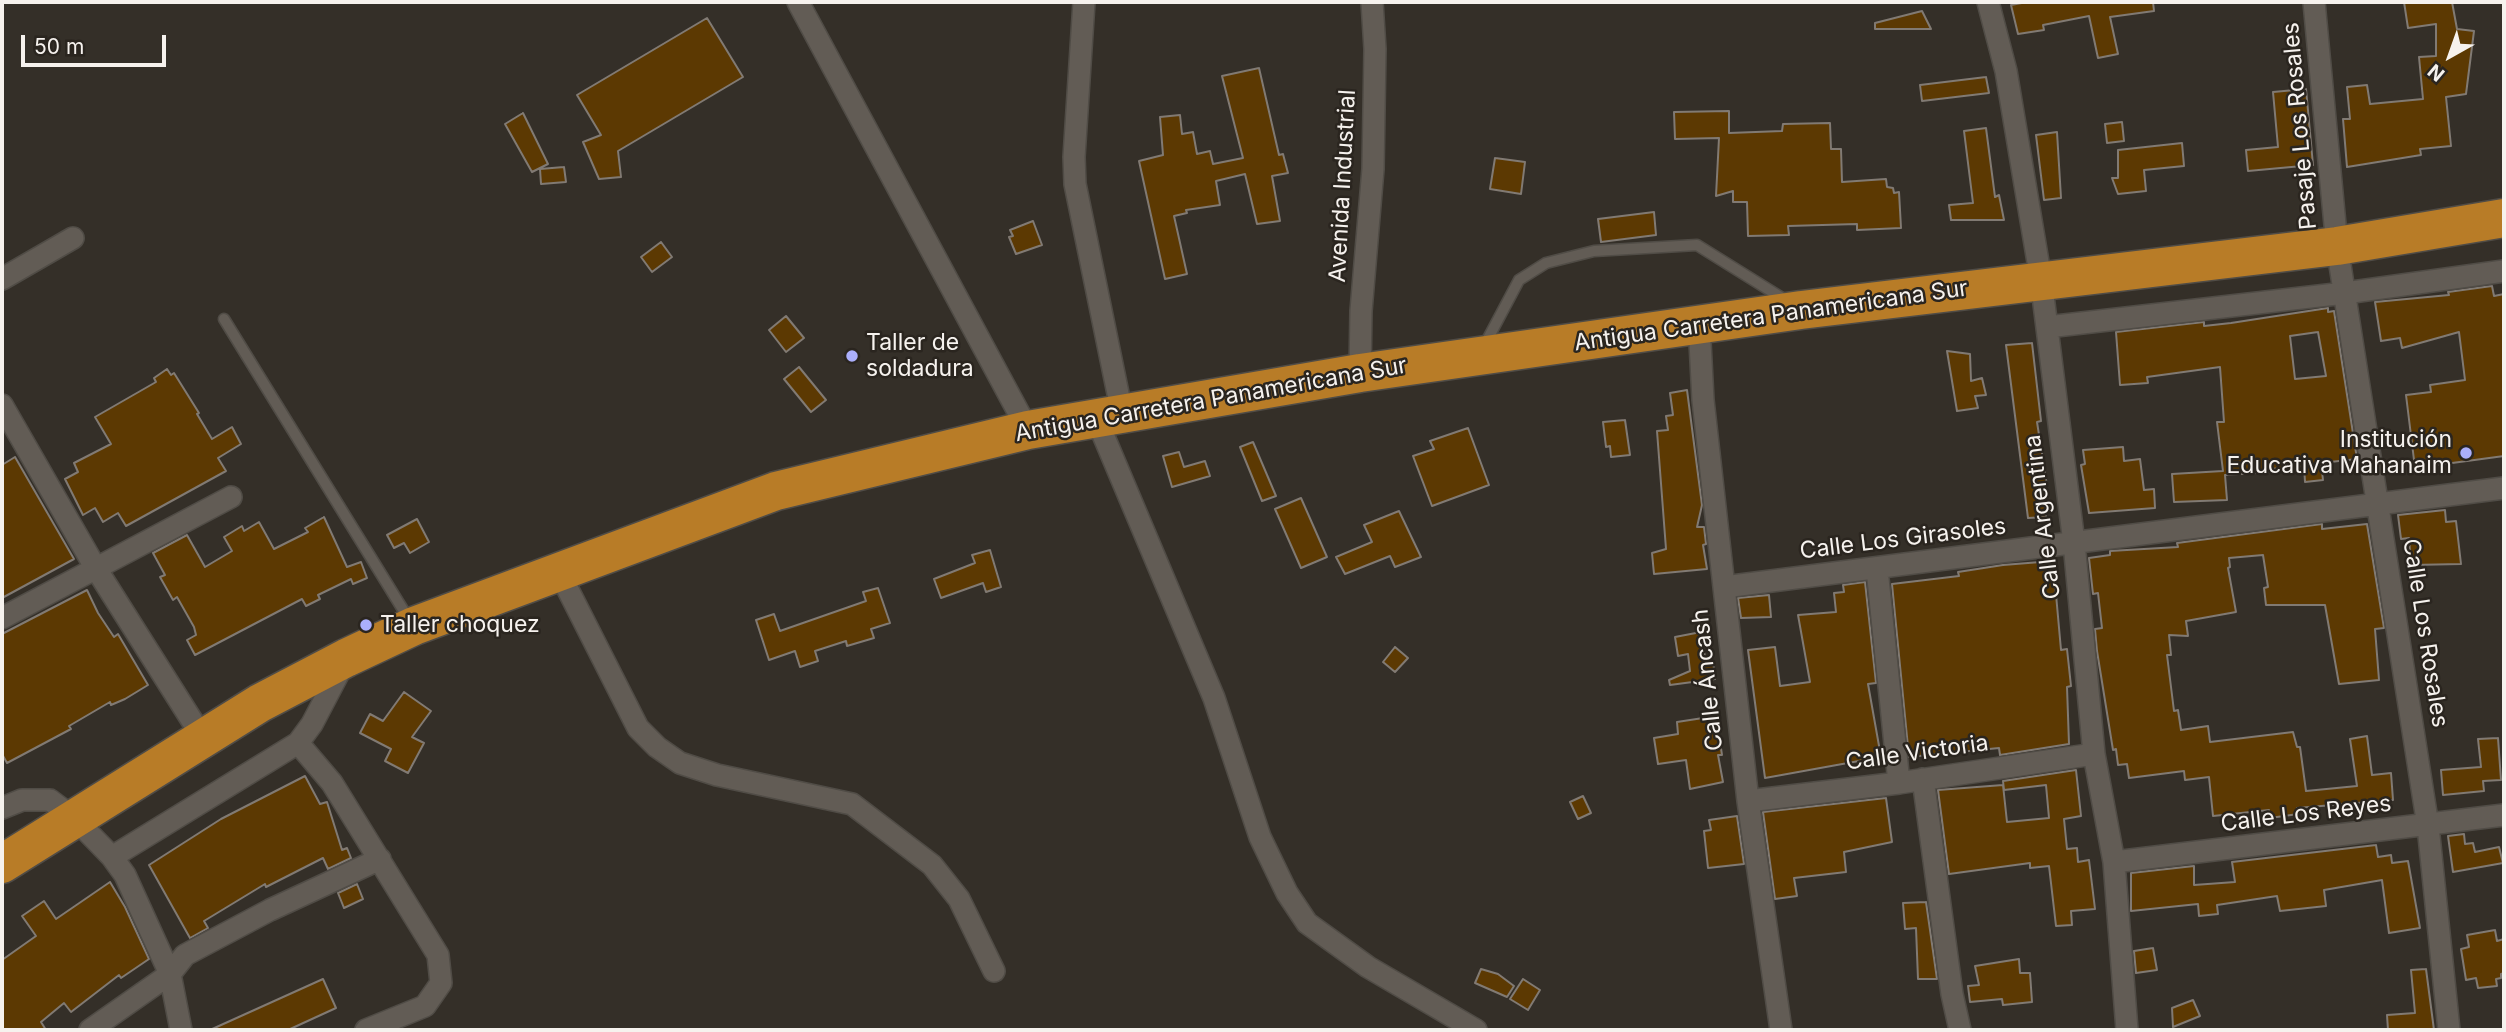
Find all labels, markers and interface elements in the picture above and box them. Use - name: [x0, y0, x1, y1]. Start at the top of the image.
- scale bar: [24, 21, 170, 65]
- street label: Pasaje Los Rosales: [2277, 21, 2323, 231]
- north arrow: [2415, 21, 2485, 91]
- text: 50 m: [34, 34, 84, 59]
- text: N: [2423, 59, 2449, 86]
- street label: Avenida Industrial: [1324, 89, 1362, 283]
- street label: Antigua Carretera Panamericana Sur: [1572, 275, 1970, 357]
- place label: Taller de soldadura: [866, 329, 974, 383]
- marker: Taller de soldadura: [844, 348, 860, 364]
- street label: Antigua Carretera Panamericana Sur: [1013, 352, 1409, 448]
- place label: Institución Educativa Mahanaim: [2226, 426, 2452, 480]
- street label: Calle Argentina: [2019, 433, 2067, 601]
- marker: Institución Educativa Mahanaim: [2458, 445, 2474, 461]
- street label: Calle Los Girasoles: [1798, 513, 2008, 565]
- street label: Calle Los Rosales: [2396, 537, 2454, 729]
- street label: Calle Áncash: [1687, 608, 1729, 752]
- place label: Taller choquez: [380, 611, 540, 639]
- marker: Taller choquez: [358, 617, 374, 633]
- street label: Calle Victoria: [1844, 729, 1990, 777]
- street label: Calle Los Reyes: [2219, 790, 2393, 838]

